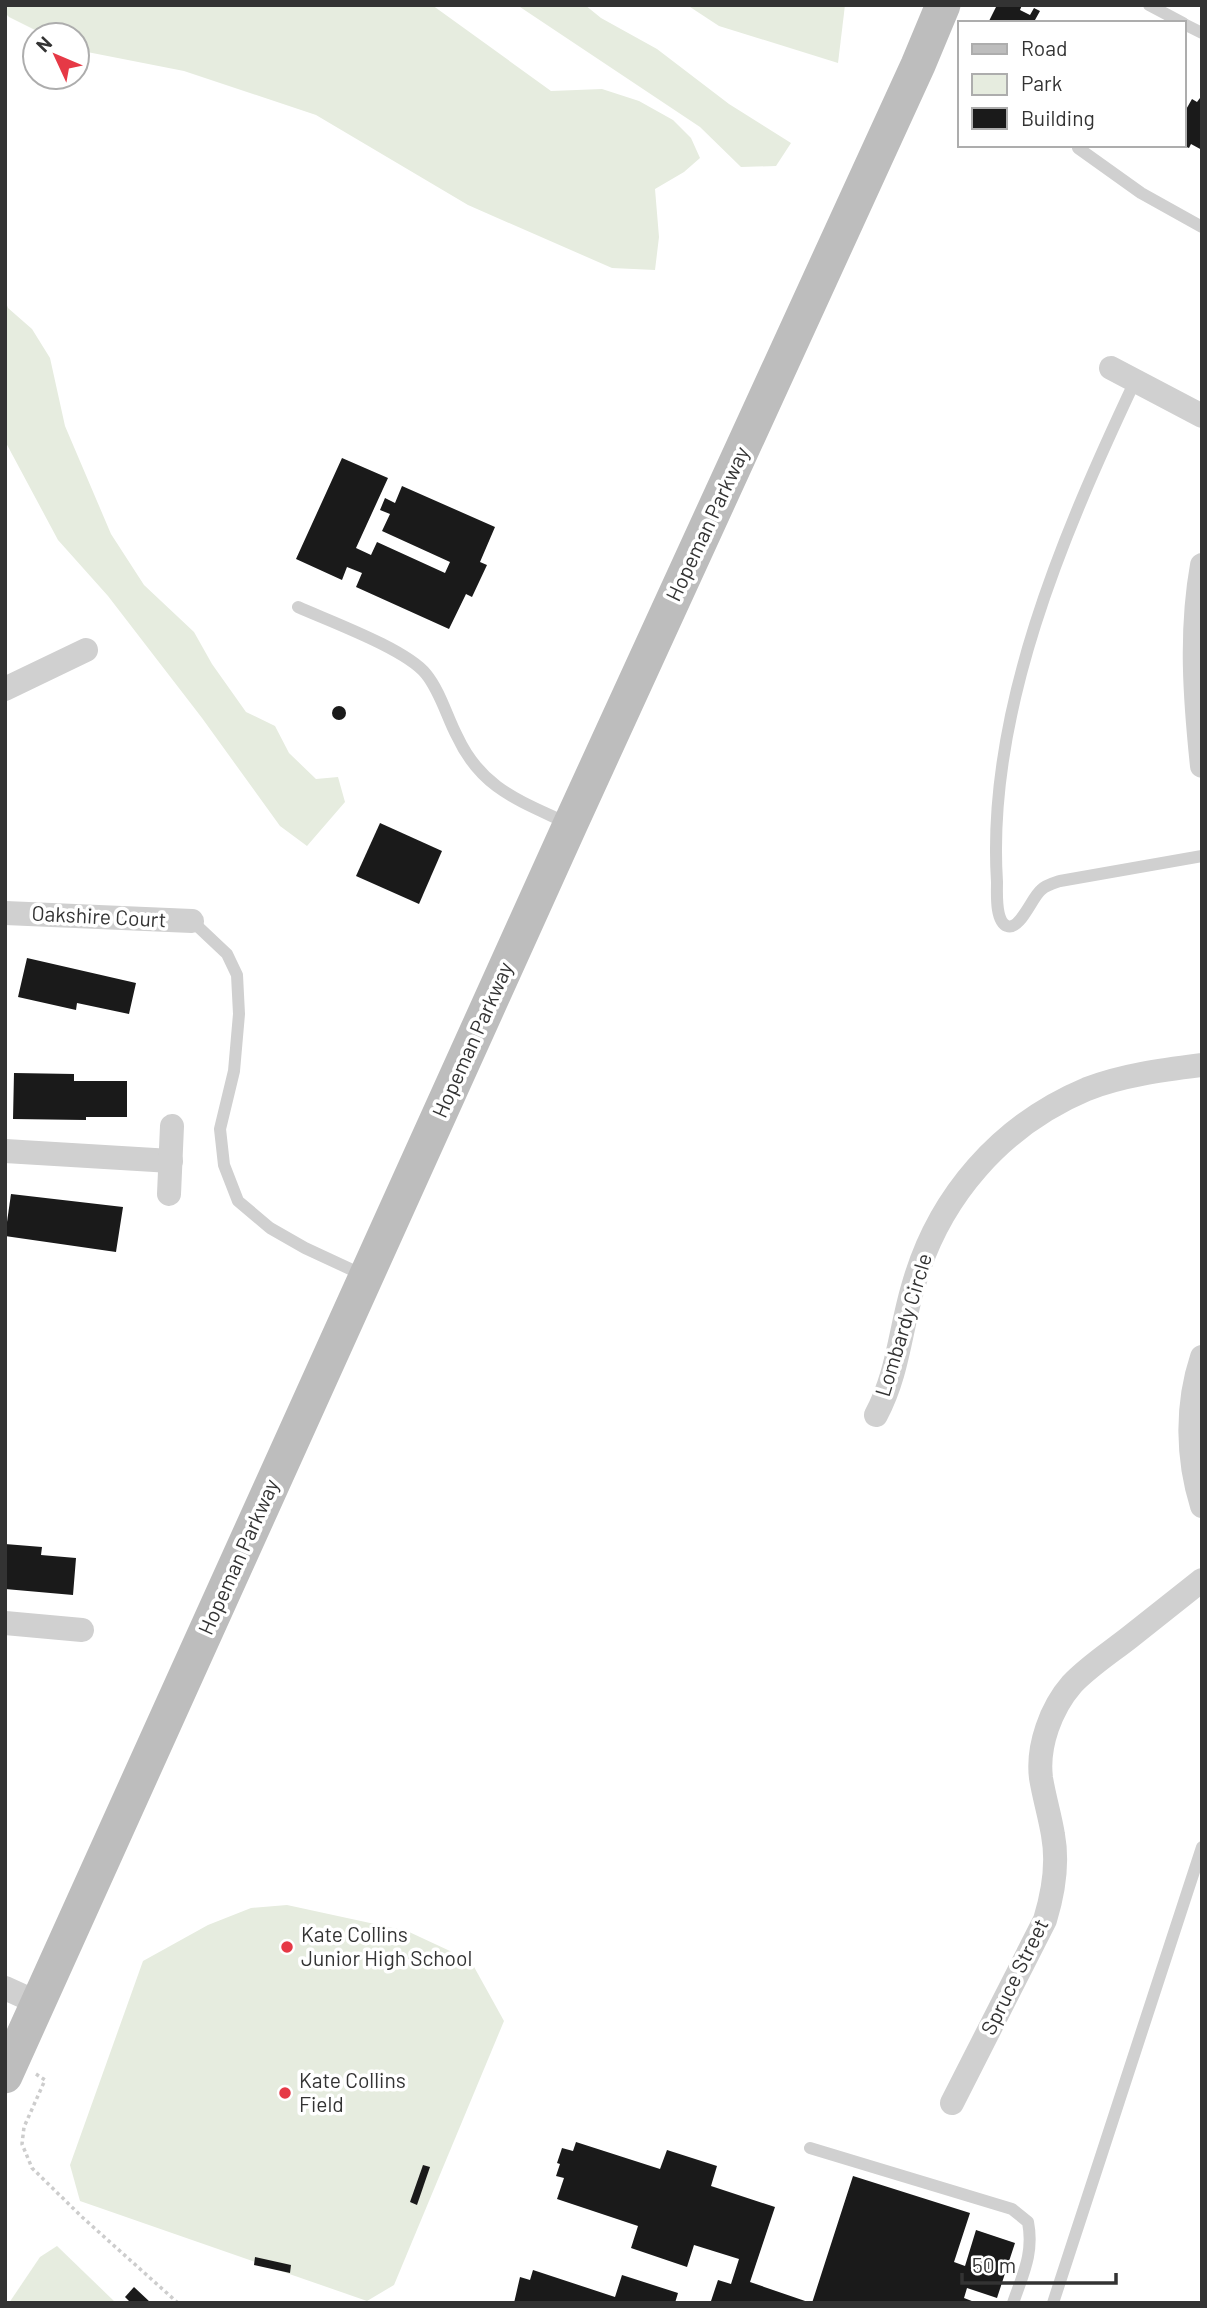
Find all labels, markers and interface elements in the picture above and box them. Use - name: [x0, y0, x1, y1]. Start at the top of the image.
- north arrow: [21, 21, 91, 91]
- legend: [958, 21, 1186, 147]
- text: N: [31, 31, 56, 56]
- text: Road: [1021, 35, 1067, 60]
- text: Park: [1021, 70, 1062, 95]
- text: Building: [1021, 105, 1095, 130]
- street label: Hopeman Parkway: [660, 442, 754, 605]
- street label: Oakshire Court: [31, 899, 167, 932]
- street label: Hopeman Parkway: [426, 957, 517, 1121]
- street label: Lombardy Circle: [869, 1250, 936, 1399]
- street label: Hopeman Parkway: [192, 1474, 283, 1638]
- street label: Spruce Street: [975, 1914, 1053, 2039]
- place label: Kate Collins Junior High School: [301, 1921, 472, 1970]
- marker: Kate Collins Junior High School: [279, 1939, 295, 1955]
- place label: Kate Collins Field: [299, 2067, 406, 2116]
- marker: Kate Collins Field: [277, 2085, 293, 2101]
- scale bar: [962, 2242, 1116, 2286]
- text: 50 m: [972, 2252, 1016, 2277]

